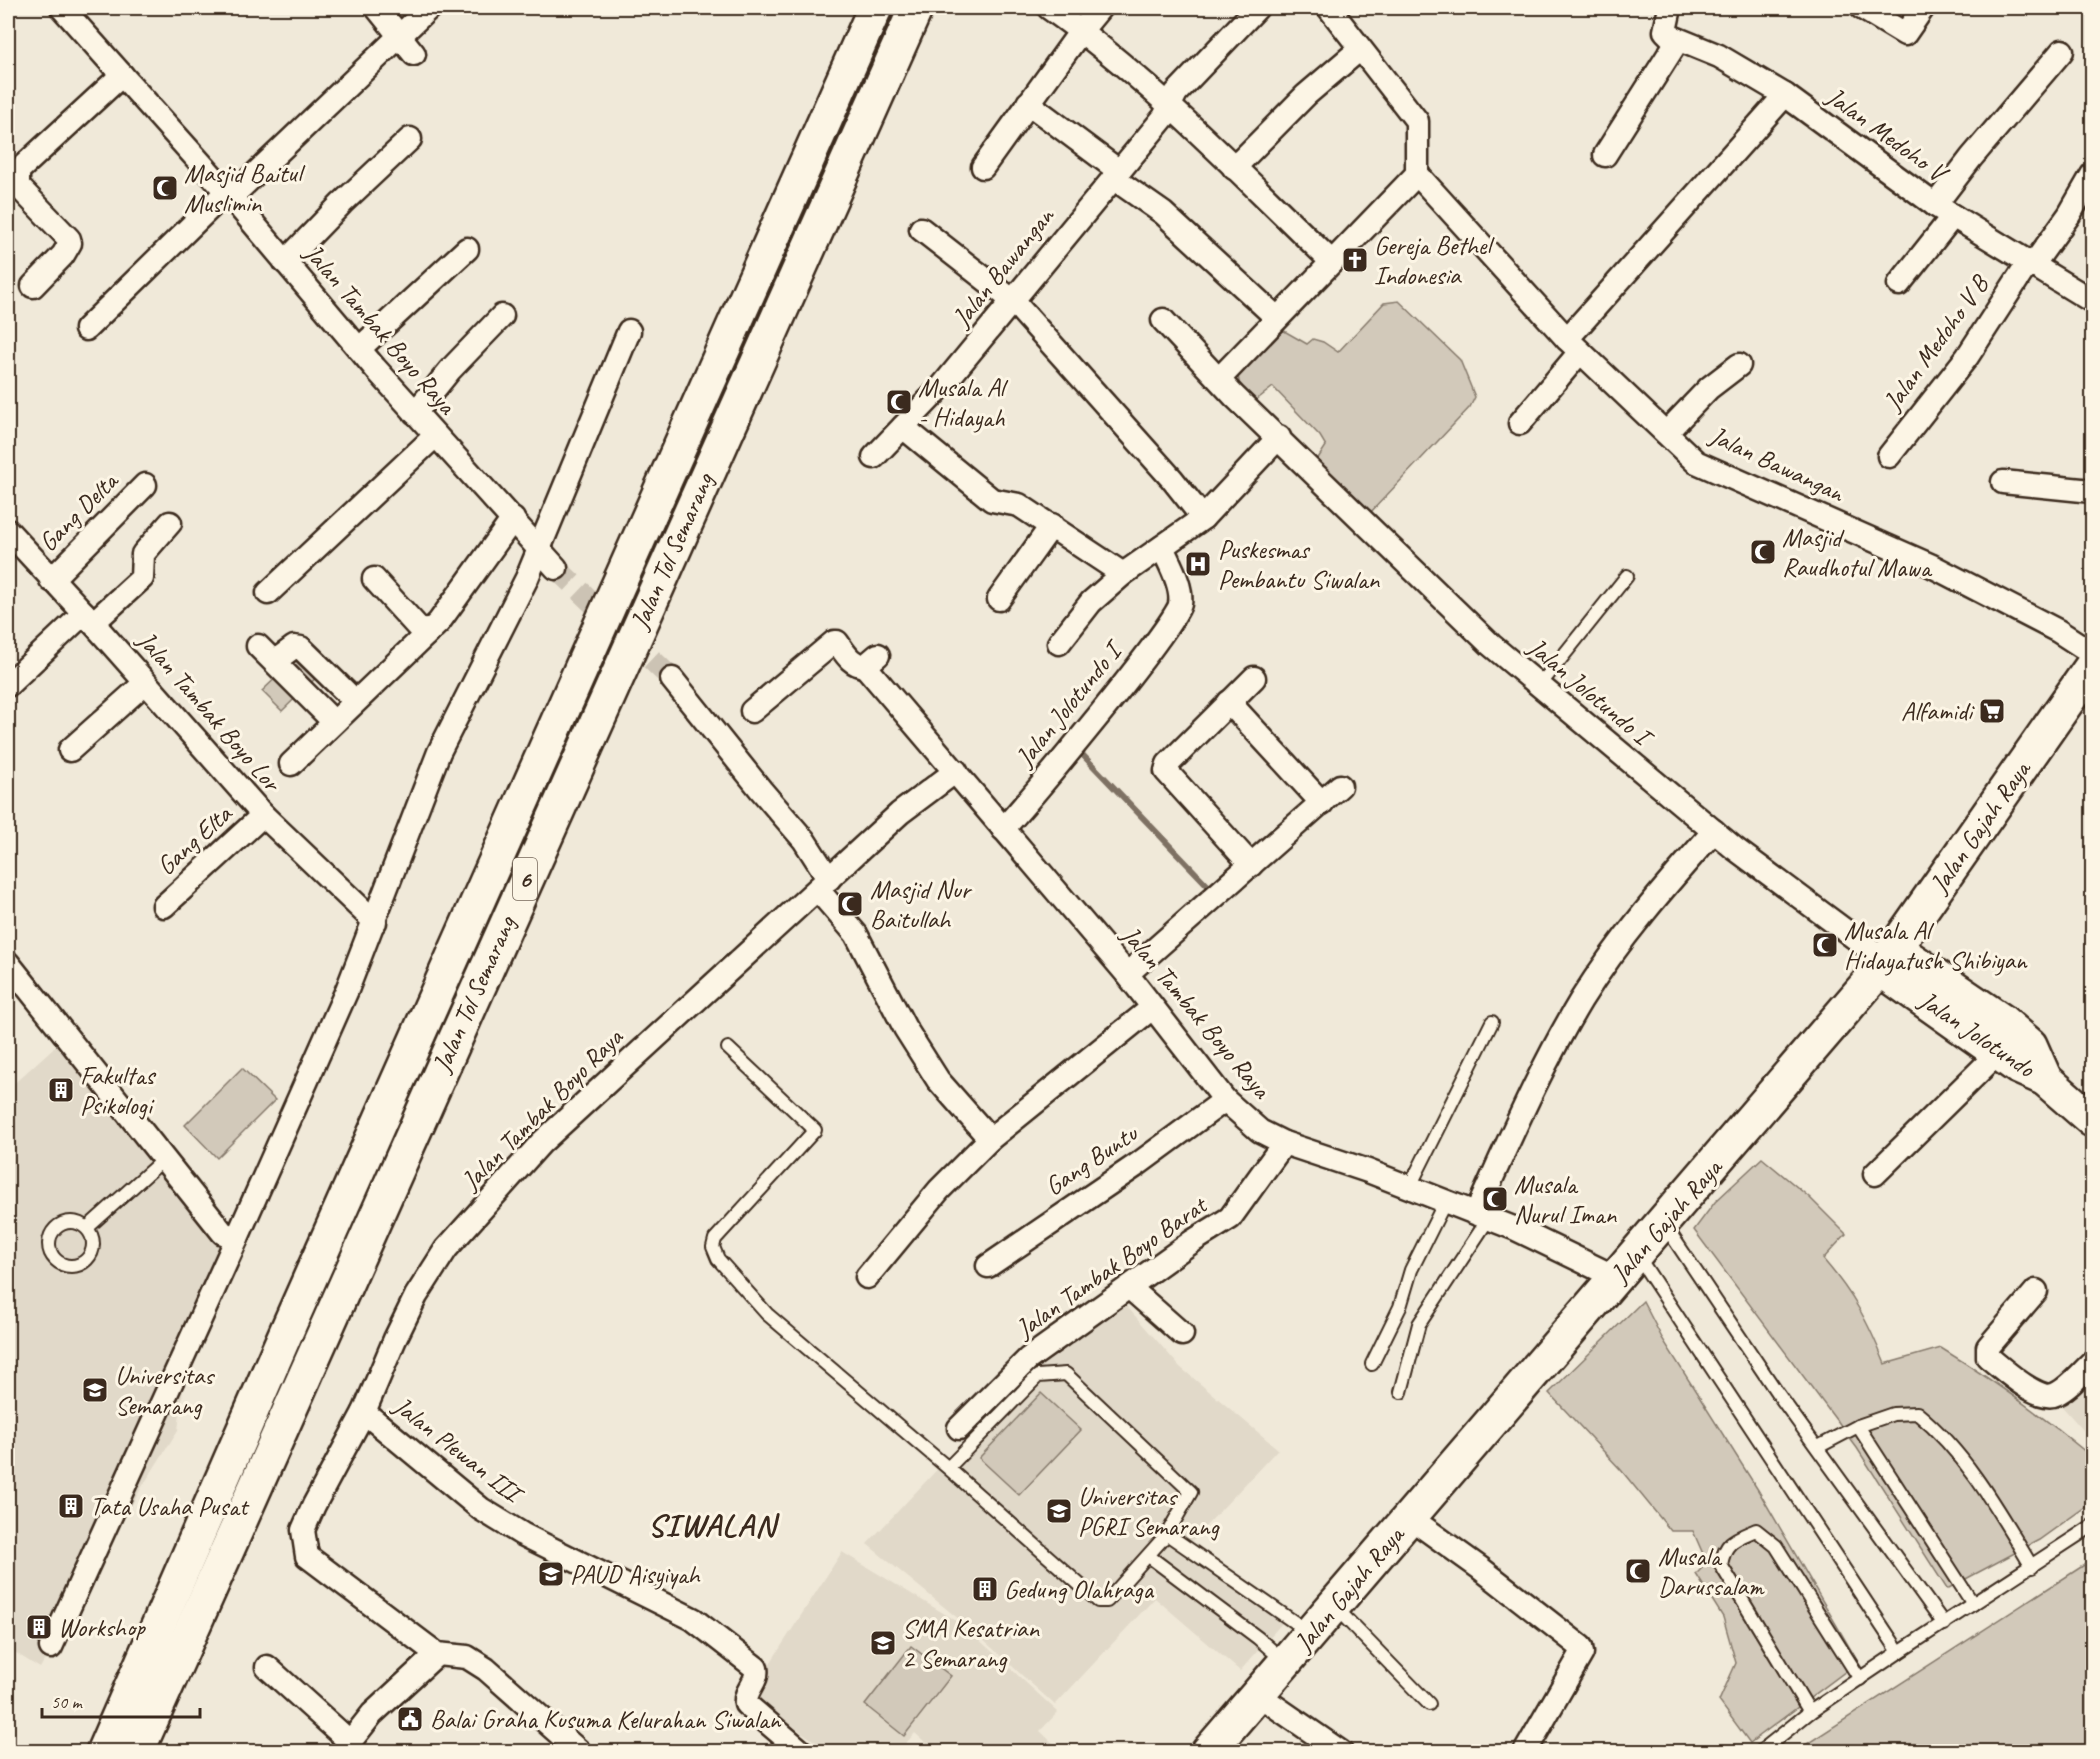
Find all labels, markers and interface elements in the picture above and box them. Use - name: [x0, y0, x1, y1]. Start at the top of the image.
- street label: Jalan Medoho V: [1819, 79, 1956, 191]
- place label: Masjid Baitul Muslimin: [184, 157, 306, 220]
- mosque icon: Masjid Baitul Muslimin: [150, 173, 180, 203]
- street label: Jalan Bawangan: [944, 200, 1062, 335]
- place label: Gereja Bethel Indonesia: [1374, 229, 1495, 292]
- street label: Jalan Tambak Boyo Raya: [296, 236, 464, 422]
- church icon: Gereja Bethel Indonesia: [1340, 245, 1370, 275]
- street label: Jalan Medoho V B: [1875, 268, 1997, 418]
- place label: Musala Al - Hidayah: [918, 371, 1009, 434]
- mosque icon: Musala Al - Hidayah: [884, 387, 914, 417]
- street label: Jalan Bawangan: [1703, 418, 1850, 510]
- street label: Gang Delta: [32, 464, 126, 558]
- street label: Jalan Tol Semarang: [622, 466, 722, 636]
- place label: Masjid Raudhotul Mawa: [1782, 521, 1933, 584]
- place label: Puskesmas Pembantu Siwalan: [1218, 533, 1380, 596]
- mosque icon: Masjid Raudhotul Mawa: [1748, 537, 1778, 567]
- hospital icon: Puskesmas Pembantu Siwalan: [1183, 549, 1213, 579]
- street label: Jalan Tambak Boyo Lor: [129, 623, 289, 800]
- street label: Jalan Jolotundo I: [1520, 629, 1661, 755]
- street label: Jalan Jolotundo I: [1007, 633, 1131, 775]
- place label: Alfamidi: [1901, 695, 1975, 728]
- supermarket icon: Alfamidi: [1977, 696, 2007, 726]
- street label: Jalan Gajah Raya: [1921, 753, 2039, 901]
- street label: Gang Elta: [150, 797, 239, 882]
- road number: 6: [513, 858, 537, 900]
- place label: Masjid Nur Baitullah: [870, 873, 973, 936]
- mosque icon: Masjid Nur Baitullah: [835, 889, 865, 919]
- street label: Jalan Tol Semarang: [424, 909, 524, 1079]
- place label: Musala Al Hidayatush Shibiyan: [1844, 914, 2028, 977]
- street label: Jalan Tambak Boyo Raya: [1113, 918, 1279, 1106]
- mosque icon: Musala Al Hidayatush Shibiyan: [1810, 930, 1840, 960]
- street label: Jalan Jolotundo: [1911, 982, 2042, 1086]
- street label: Jalan Tambak Boyo Raya: [453, 1020, 631, 1198]
- place label: Fakultas Psikologi: [80, 1059, 156, 1122]
- building icon: Fakultas Psikologi: [46, 1075, 76, 1105]
- street label: Gang Buntu: [1039, 1116, 1145, 1203]
- street label: Jalan Gajah Raya: [1602, 1151, 1730, 1291]
- place label: Musala Nurul Iman: [1514, 1168, 1617, 1231]
- mosque icon: Musala Nurul Iman: [1480, 1184, 1510, 1214]
- street label: Jalan Tambak Boyo Barat: [1008, 1188, 1214, 1346]
- place label: Universitas Semarang: [115, 1359, 215, 1422]
- school or university icon: Universitas Semarang: [80, 1375, 110, 1405]
- street label: Jalan Plewan III: [386, 1388, 531, 1512]
- place label: Universitas PGRI Semarang: [1078, 1480, 1220, 1543]
- place label: Tata Usaha Pusat: [90, 1490, 250, 1523]
- building icon: Tata Usaha Pusat: [56, 1491, 86, 1521]
- school or university icon: Universitas PGRI Semarang: [1044, 1496, 1074, 1526]
- district label: SIWALAN: [648, 1505, 780, 1546]
- street label: Jalan Gajah Raya: [1286, 1518, 1412, 1660]
- place label: Musala Darussalam: [1658, 1540, 1766, 1603]
- mosque icon: Musala Darussalam: [1623, 1556, 1653, 1586]
- place label: PAUD Aisyiyah: [570, 1558, 701, 1591]
- school or university icon: PAUD Aisyiyah: [536, 1559, 566, 1589]
- place label: Gedung Olahraga: [1004, 1573, 1154, 1606]
- building icon: Gedung Olahraga: [970, 1574, 1000, 1604]
- place label: Workshop: [58, 1611, 147, 1644]
- building icon: Workshop: [24, 1612, 54, 1642]
- place label: SMA Kesatrian 2 Semarang: [902, 1612, 1040, 1675]
- school or university icon: SMA Kesatrian 2 Semarang: [868, 1628, 898, 1658]
- scale bar: [42, 1681, 200, 1719]
- text: 50 m: [51, 1691, 84, 1713]
- place label: Balai Graha Kusuma Kelurahan Siwalan: [430, 1703, 781, 1736]
- public building icon: Balai Graha Kusuma Kelurahan Siwalan: [395, 1704, 425, 1734]

